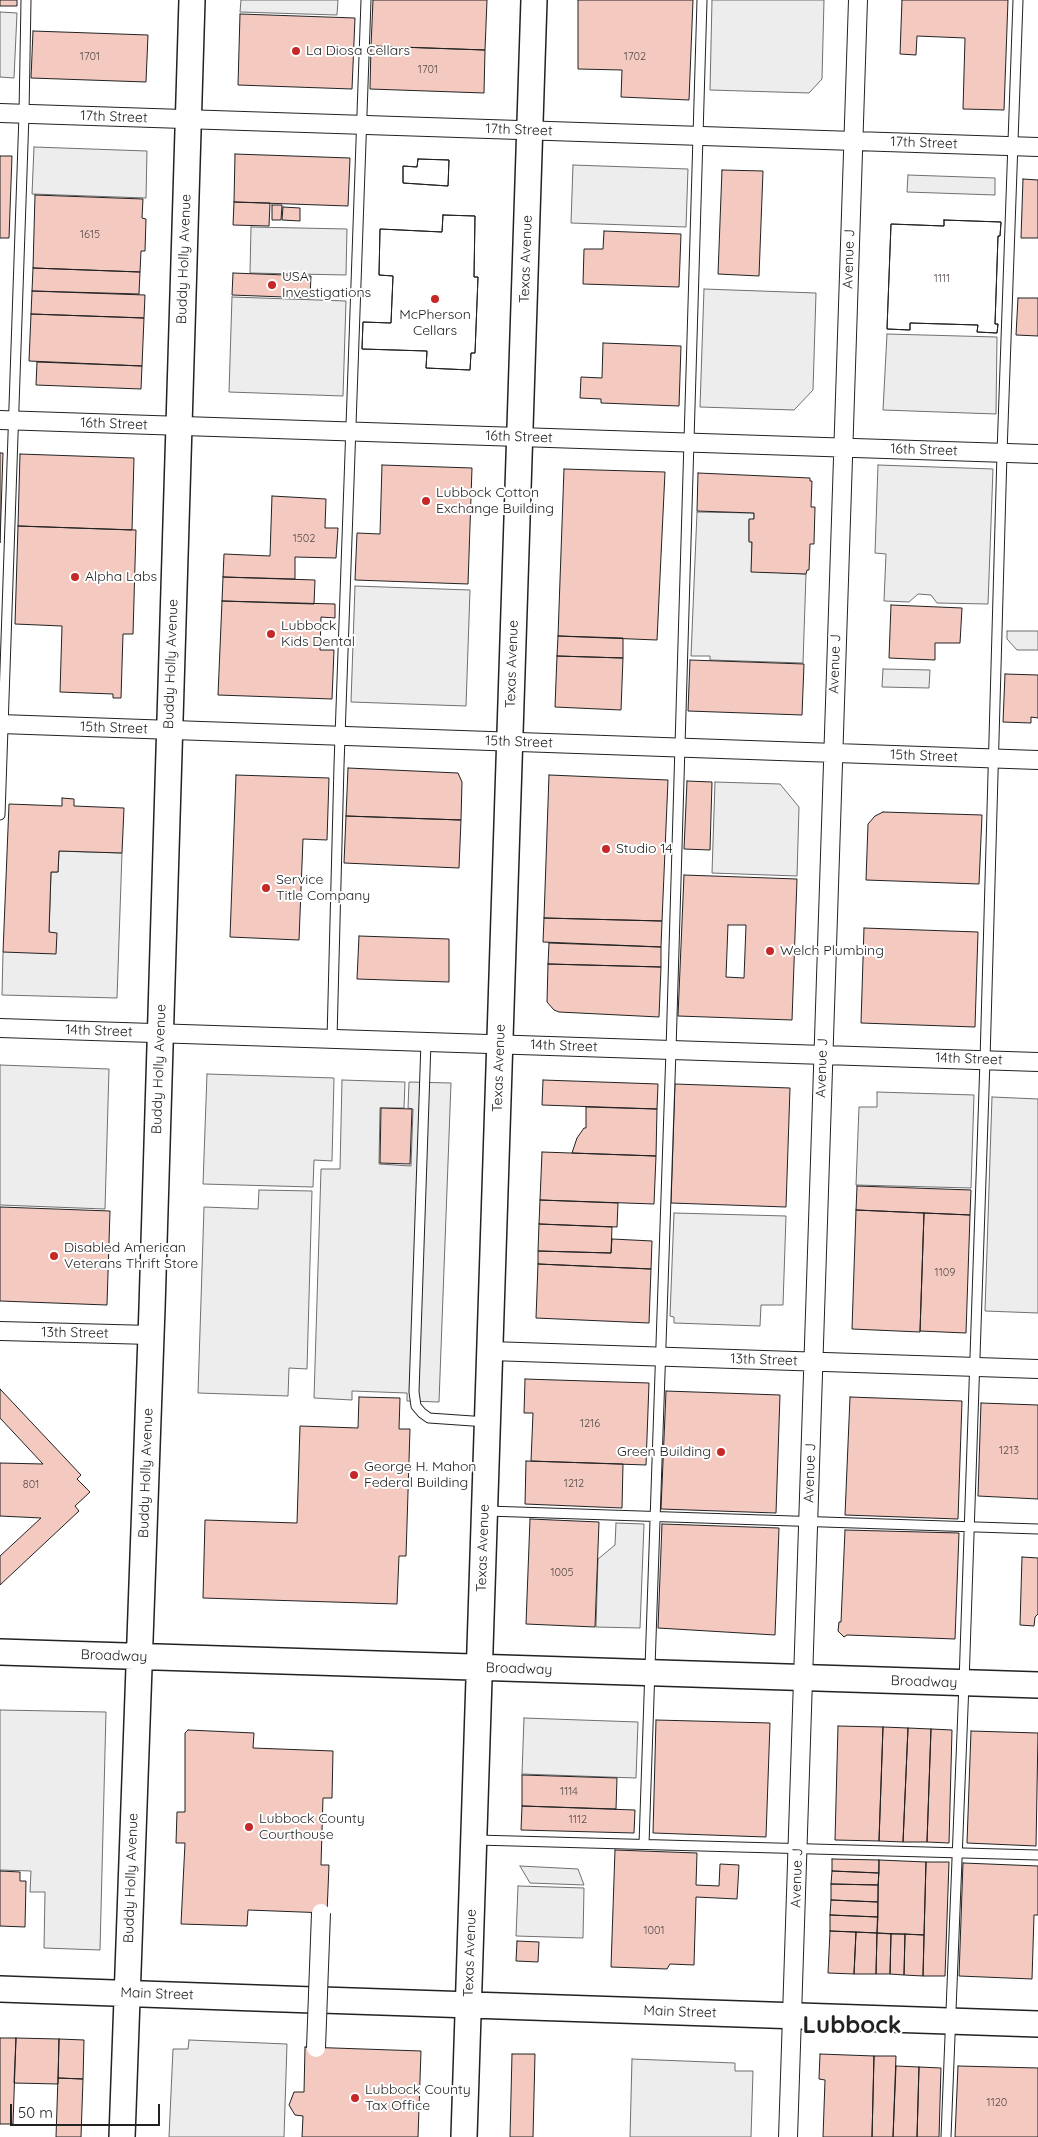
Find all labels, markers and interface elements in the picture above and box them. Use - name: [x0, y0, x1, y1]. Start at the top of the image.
- place label: La Diosa Cellars: [306, 43, 410, 59]
- marker: La Diosa Cellars: [290, 45, 302, 57]
- house number: 1701: [80, 50, 100, 64]
- house number: 1702: [624, 50, 646, 64]
- house number: 1701: [418, 63, 438, 77]
- street label: 17th Street: [80, 107, 148, 127]
- street label: 17th Street: [485, 120, 553, 140]
- street label: 17th Street: [890, 133, 958, 153]
- street label: Buddy Holly Avenue: [173, 194, 195, 324]
- street label: Texas Avenue: [516, 215, 536, 303]
- house number: 1615: [80, 228, 100, 242]
- street label: Avenue J: [840, 229, 858, 289]
- place label: USA Investigations: [282, 269, 371, 302]
- house number: 1111: [934, 272, 950, 286]
- marker: USA Investigations: [266, 279, 278, 291]
- marker: McPherson Cellars: [429, 293, 441, 305]
- place label: McPherson Cellars: [399, 307, 471, 340]
- street label: 16th Street: [80, 414, 148, 434]
- street label: 16th Street: [485, 427, 553, 447]
- street label: 16th Street: [890, 440, 958, 460]
- place label: Lubbock Cotton Exchange Building: [436, 485, 554, 518]
- marker: Lubbock Cotton Exchange Building: [420, 495, 432, 507]
- house number: 1502: [293, 532, 315, 546]
- place label: Alpha Labs: [85, 569, 157, 585]
- marker: Alpha Labs: [69, 571, 81, 583]
- street label: Buddy Holly Avenue: [160, 599, 182, 729]
- place label: Lubbock Kids Dental: [281, 618, 355, 650]
- street label: Texas Avenue: [502, 620, 522, 708]
- marker: Lubbock Kids Dental: [265, 628, 277, 640]
- street label: Avenue J: [826, 634, 844, 694]
- street label: 15th Street: [80, 718, 148, 738]
- street label: 15th Street: [485, 732, 553, 752]
- street label: 15th Street: [890, 746, 958, 766]
- place label: Studio 14: [616, 841, 673, 857]
- marker: Studio 14: [600, 843, 612, 855]
- place label: Service Title Company: [276, 872, 370, 904]
- marker: Service Title Company: [260, 882, 272, 894]
- place label: Welch Plumbing: [780, 943, 884, 959]
- marker: Welch Plumbing: [764, 945, 776, 957]
- street label: Buddy Holly Avenue: [148, 1004, 170, 1134]
- street label: 14th Street: [65, 1021, 133, 1041]
- street label: Texas Avenue: [489, 1024, 509, 1112]
- street label: 14th Street: [530, 1036, 598, 1056]
- street label: Avenue J: [813, 1038, 831, 1098]
- street label: 14th Street: [935, 1049, 1003, 1069]
- place label: Disabled American Veterans Thrift Store: [64, 1240, 198, 1272]
- marker: Disabled American Veterans Thrift Store: [48, 1250, 60, 1262]
- house number: 1109: [935, 1266, 955, 1280]
- street label: 13th Street: [41, 1324, 109, 1342]
- street label: 13th Street: [730, 1350, 798, 1370]
- street label: Buddy Holly Avenue: [135, 1408, 157, 1538]
- house number: 1216: [580, 1417, 600, 1431]
- street label: Avenue J: [801, 1443, 819, 1503]
- place label: Green Building: [617, 1444, 711, 1460]
- house number: 1213: [999, 1444, 1019, 1458]
- marker: Green Building: [715, 1446, 727, 1458]
- place label: George H. Mahon Federal Building: [364, 1459, 476, 1491]
- marker: George H. Mahon Federal Building: [348, 1469, 360, 1481]
- house number: 1212: [564, 1477, 584, 1491]
- house number: 801: [23, 1478, 39, 1492]
- street label: Texas Avenue: [473, 1504, 493, 1592]
- house number: 1005: [550, 1566, 574, 1580]
- street label: Broadway: [80, 1646, 148, 1666]
- street label: Broadway: [485, 1659, 553, 1679]
- street label: Broadway: [890, 1672, 958, 1692]
- house number: 1114: [560, 1785, 578, 1799]
- place label: Lubbock County Courthouse: [259, 1811, 365, 1844]
- street label: Buddy Holly Avenue: [120, 1813, 142, 1943]
- house number: 1112: [569, 1813, 587, 1827]
- marker: Lubbock County Courthouse: [243, 1821, 255, 1833]
- street label: Avenue J: [788, 1848, 806, 1908]
- street label: Texas Avenue: [460, 1909, 480, 1997]
- house number: 1001: [643, 1924, 665, 1938]
- street label: Main Street: [120, 1984, 194, 2004]
- street label: Main Street: [643, 2002, 717, 2022]
- district label: Lubbock: [803, 2012, 901, 2040]
- place label: Lubbock County Tax Office: [365, 2082, 471, 2114]
- marker: Lubbock County Tax Office: [349, 2092, 361, 2104]
- scale bar: [12, 2094, 162, 2126]
- house number: 1120: [987, 2096, 1007, 2110]
- text: 50 m: [18, 2103, 53, 2122]

